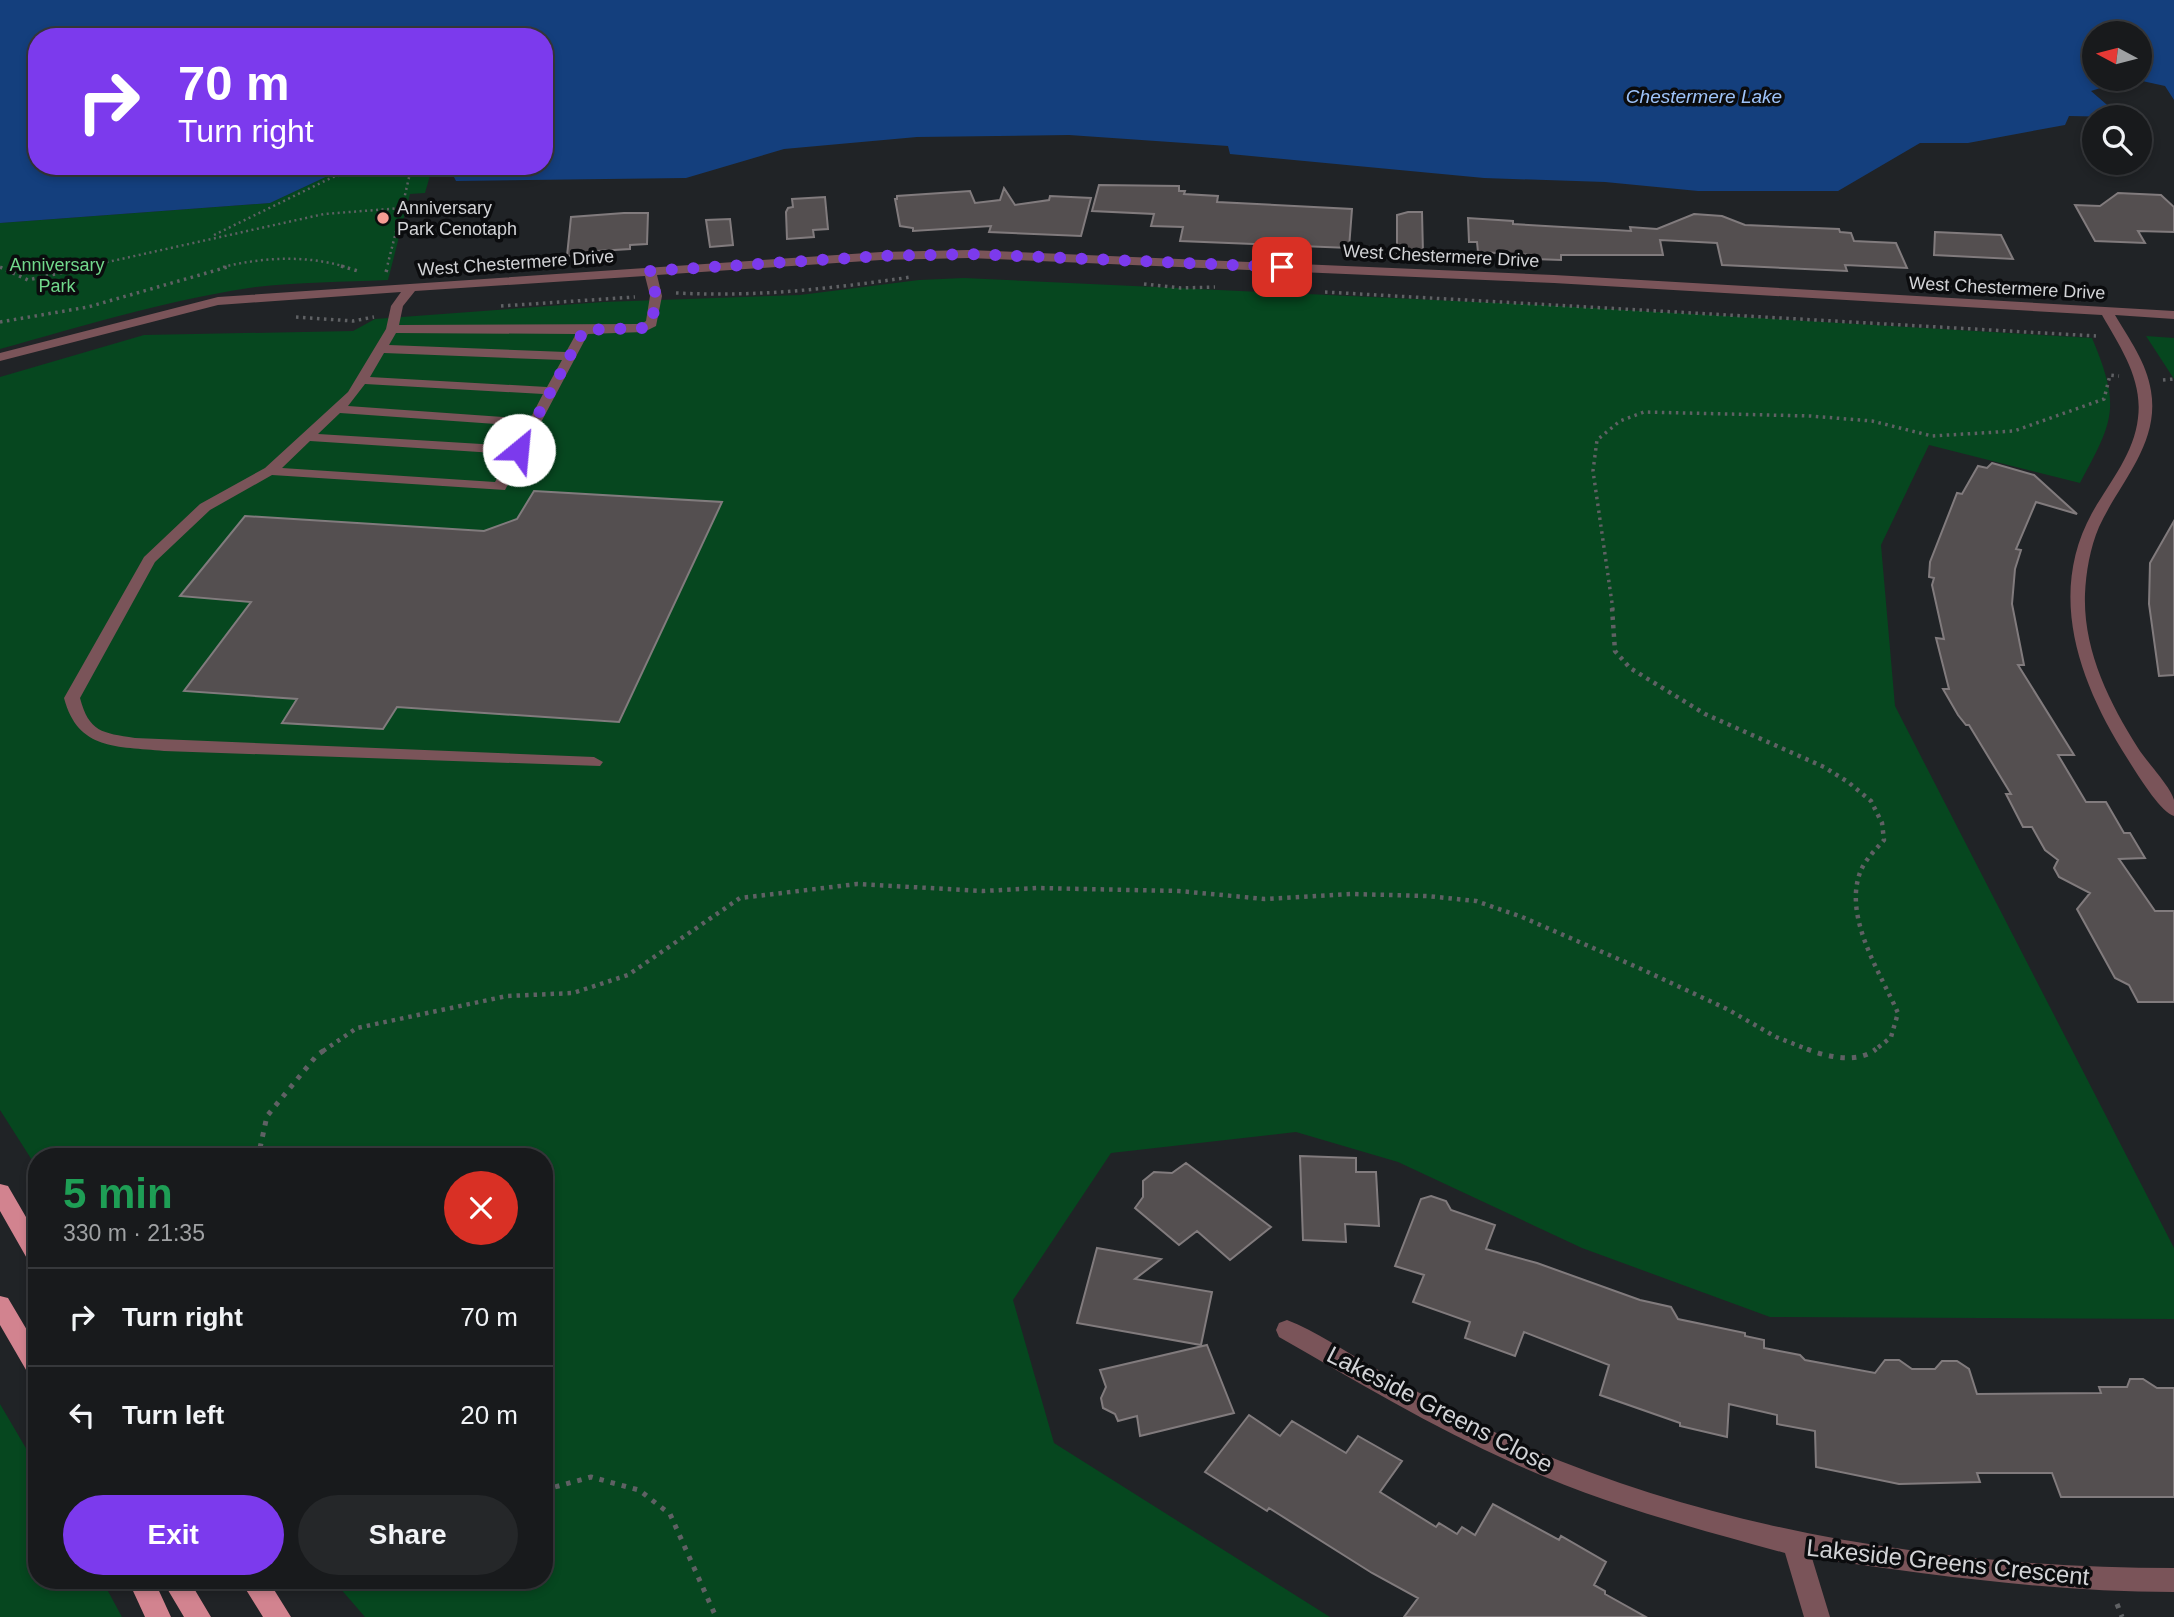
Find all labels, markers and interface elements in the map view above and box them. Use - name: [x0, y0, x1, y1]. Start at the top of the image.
- north arrow: [2082, 21, 2152, 91]
- map controls: [2082, 21, 2152, 175]
- icon: right: [63, 56, 154, 147]
- text: 70 m: [178, 56, 290, 110]
- water label: Chestermere Lake: [1626, 86, 1782, 107]
- button: search: [2082, 105, 2152, 175]
- text: Turn right: [178, 113, 314, 149]
- place label: Anniversary Park Cenotaph: [397, 198, 517, 239]
- marker: Anniversary Park Cenotaph: [375, 210, 391, 226]
- pin: [1252, 237, 1312, 297]
- street label: West Chestermere Drive: [1342, 241, 1540, 271]
- street label: West Chestermere Drive: [417, 246, 615, 280]
- icon: arrive: [1263, 248, 1301, 286]
- park label: Anniversary Park: [9, 255, 105, 296]
- street label: West Chestermere Drive: [1908, 273, 2106, 303]
- position arrow: [482, 413, 556, 487]
- text: 5 min: [63, 1170, 173, 1217]
- button: close: [444, 1171, 518, 1245]
- text: 330 m · 21:35: [63, 1220, 205, 1246]
- icon: right: [63, 1298, 101, 1336]
- text: Turn right: [122, 1302, 243, 1332]
- text: 70 m: [460, 1302, 518, 1332]
- street label: Lakeside Greens Close: [1323, 1340, 1557, 1478]
- icon: left: [63, 1396, 101, 1434]
- text: Turn left: [122, 1400, 224, 1430]
- text: 20 m: [460, 1400, 518, 1430]
- button: Exit: [63, 1495, 284, 1575]
- button: Share: [298, 1495, 518, 1575]
- street label: Lakeside Greens Crescent: [1805, 1534, 2091, 1590]

